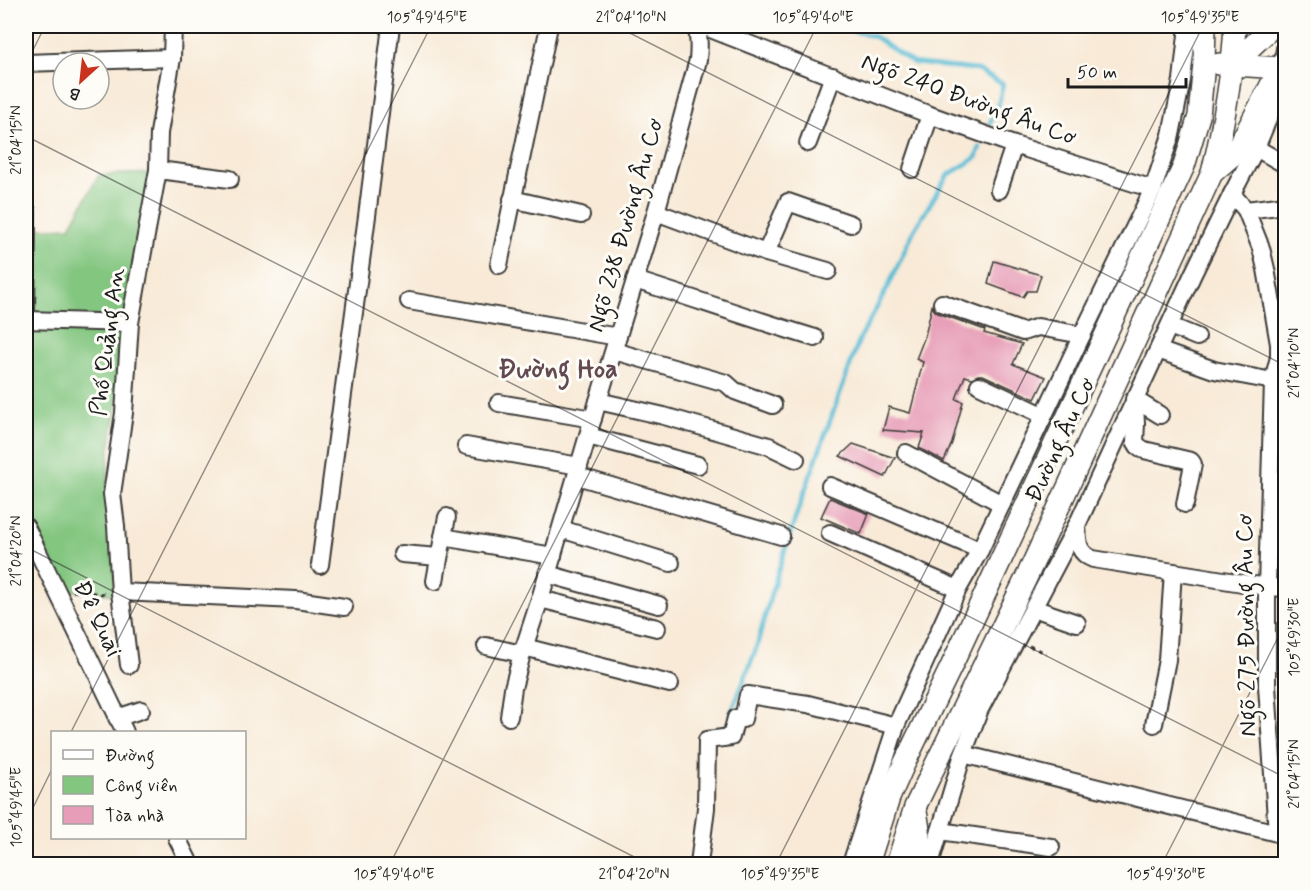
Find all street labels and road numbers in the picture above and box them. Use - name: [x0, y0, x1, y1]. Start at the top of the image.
- street label: Ngõ 240 Đường Âu Cơ: [856, 47, 1081, 156]
- street label: Ngõ 238 Đường Âu Cơ: [581, 114, 674, 336]
- street label: Phố Quảng An: [84, 266, 135, 418]
- street label: Đường Âu Cơ: [1018, 372, 1106, 509]
- street label: Ngõ 275 Đường Âu Cơ: [1230, 513, 1267, 737]
- street label: Đê Quai: [65, 576, 129, 662]

